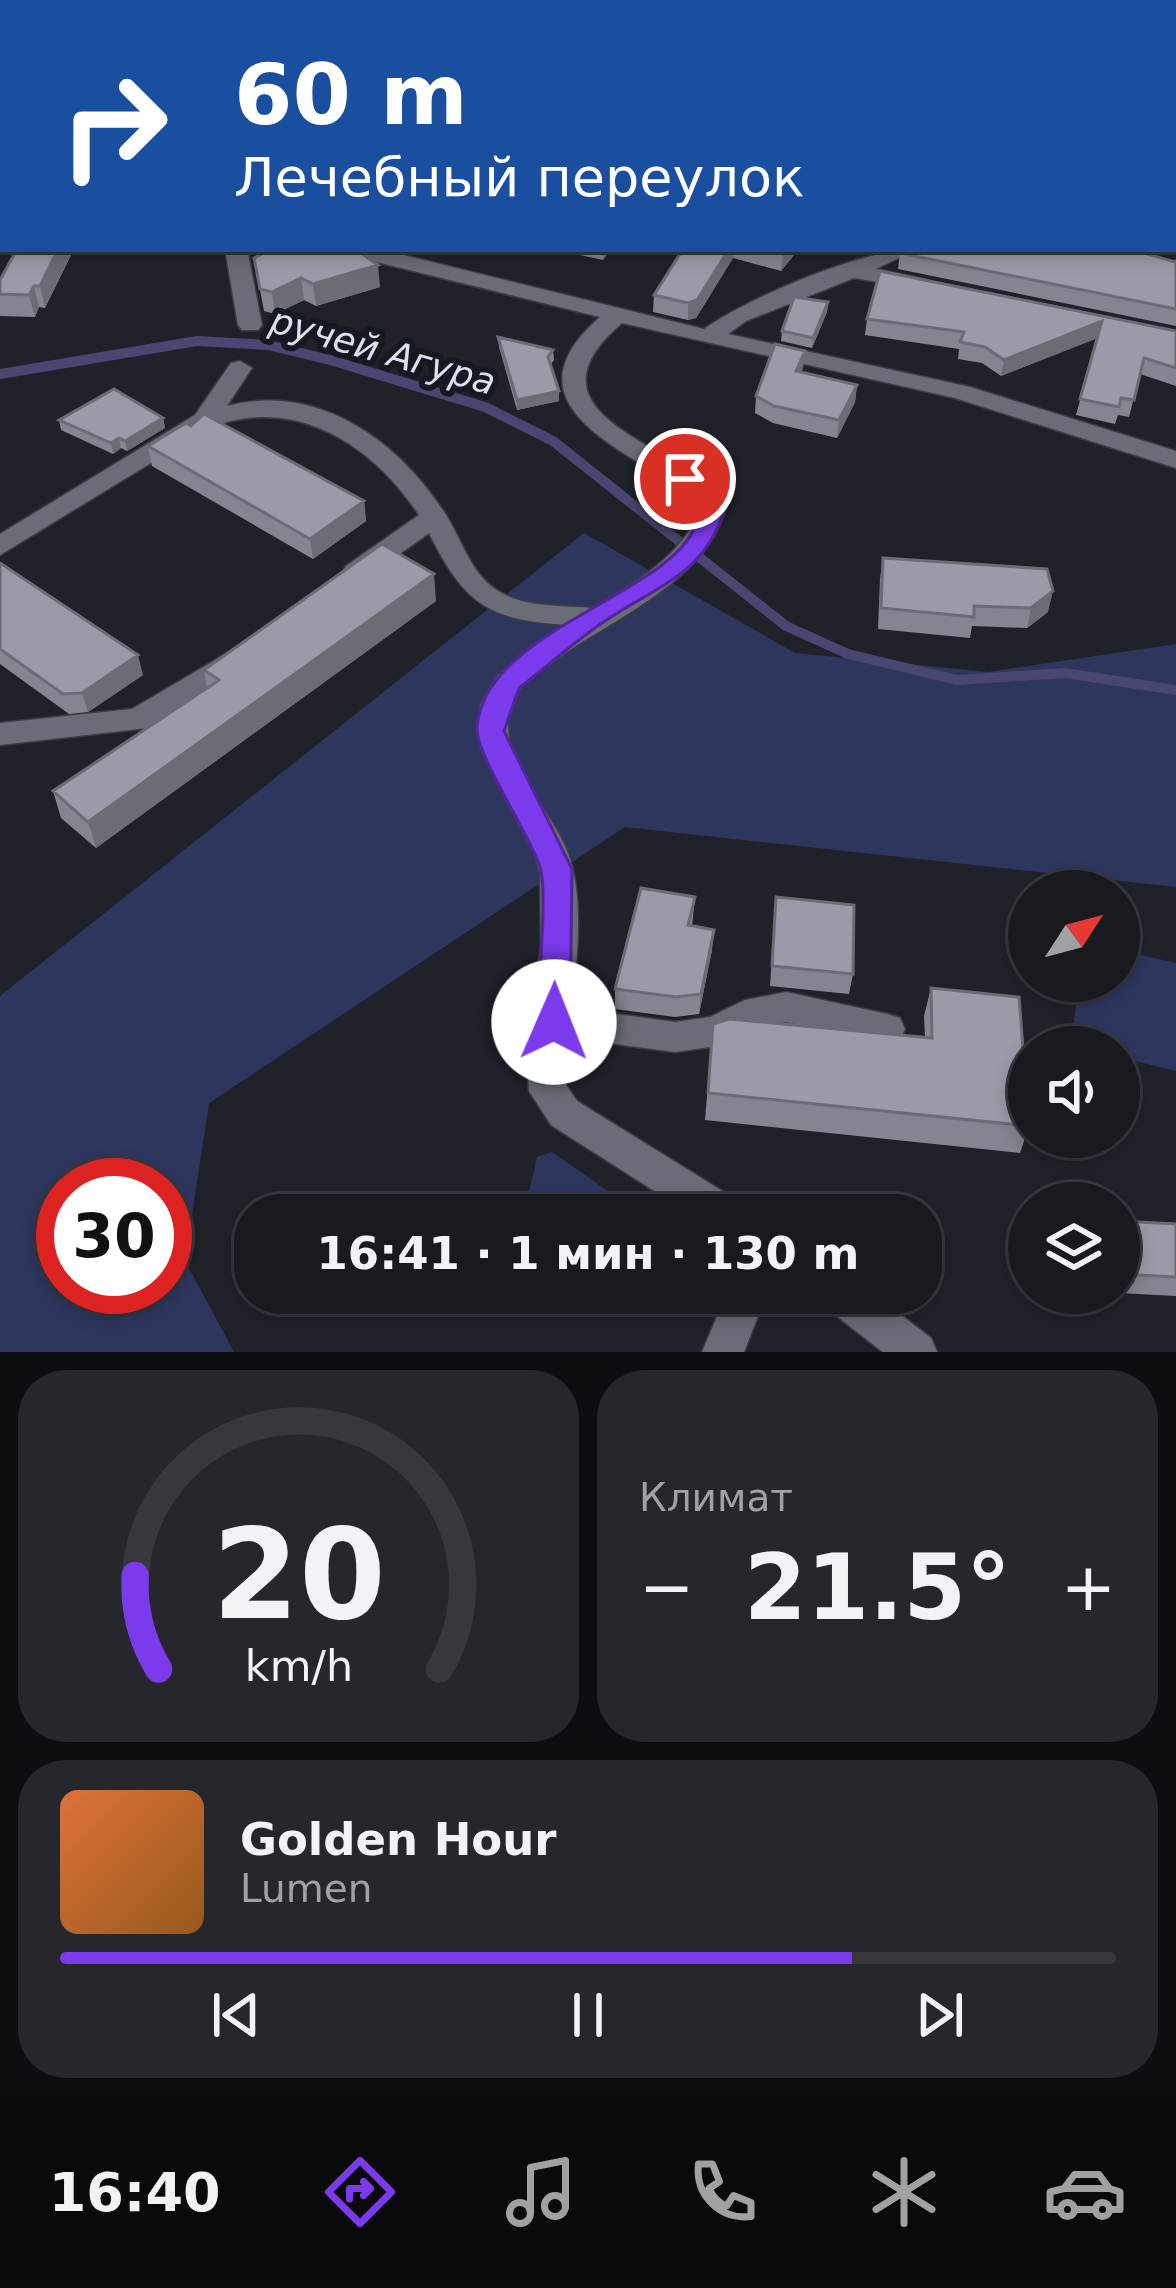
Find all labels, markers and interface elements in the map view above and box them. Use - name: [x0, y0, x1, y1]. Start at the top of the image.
- text: 60 m: [234, 46, 468, 144]
- icon: right: [36, 48, 192, 204]
- text: Лечебный переулок: [234, 146, 805, 209]
- water label: ручей Агура: [265, 299, 500, 403]
- pin: [634, 428, 736, 530]
- icon: arrive: [652, 446, 718, 512]
- north arrow: [1008, 870, 1140, 1002]
- map controls: [1008, 870, 1140, 1314]
- position arrow: [491, 959, 617, 1085]
- button: sound: [1008, 1026, 1140, 1158]
- speed limit sign: 30: [36, 1158, 192, 1314]
- button: layers: [1008, 1182, 1140, 1314]
- text: 16:41 · 1 мин · 130 m: [317, 1227, 859, 1280]
- text: Климат: [639, 1475, 793, 1520]
- text: 20: [212, 1502, 385, 1647]
- text: 21.5°: [744, 1535, 1011, 1640]
- text: −: [639, 1549, 694, 1626]
- text: +: [1061, 1549, 1116, 1626]
- text: km/h: [244, 1641, 353, 1691]
- text: Golden Hour: [240, 1813, 557, 1866]
- text: Lumen: [240, 1866, 372, 1911]
- icon: previous: [203, 1982, 269, 2048]
- icon: pause: [555, 1982, 621, 2048]
- icon: next: [907, 1982, 973, 2048]
- icon: directions: [318, 2150, 402, 2234]
- icon: music: [499, 2150, 583, 2234]
- icon: phone: [681, 2150, 765, 2234]
- icon: climate: [862, 2150, 946, 2234]
- icon: car: [1043, 2150, 1127, 2234]
- text: 16:40: [49, 2161, 221, 2224]

